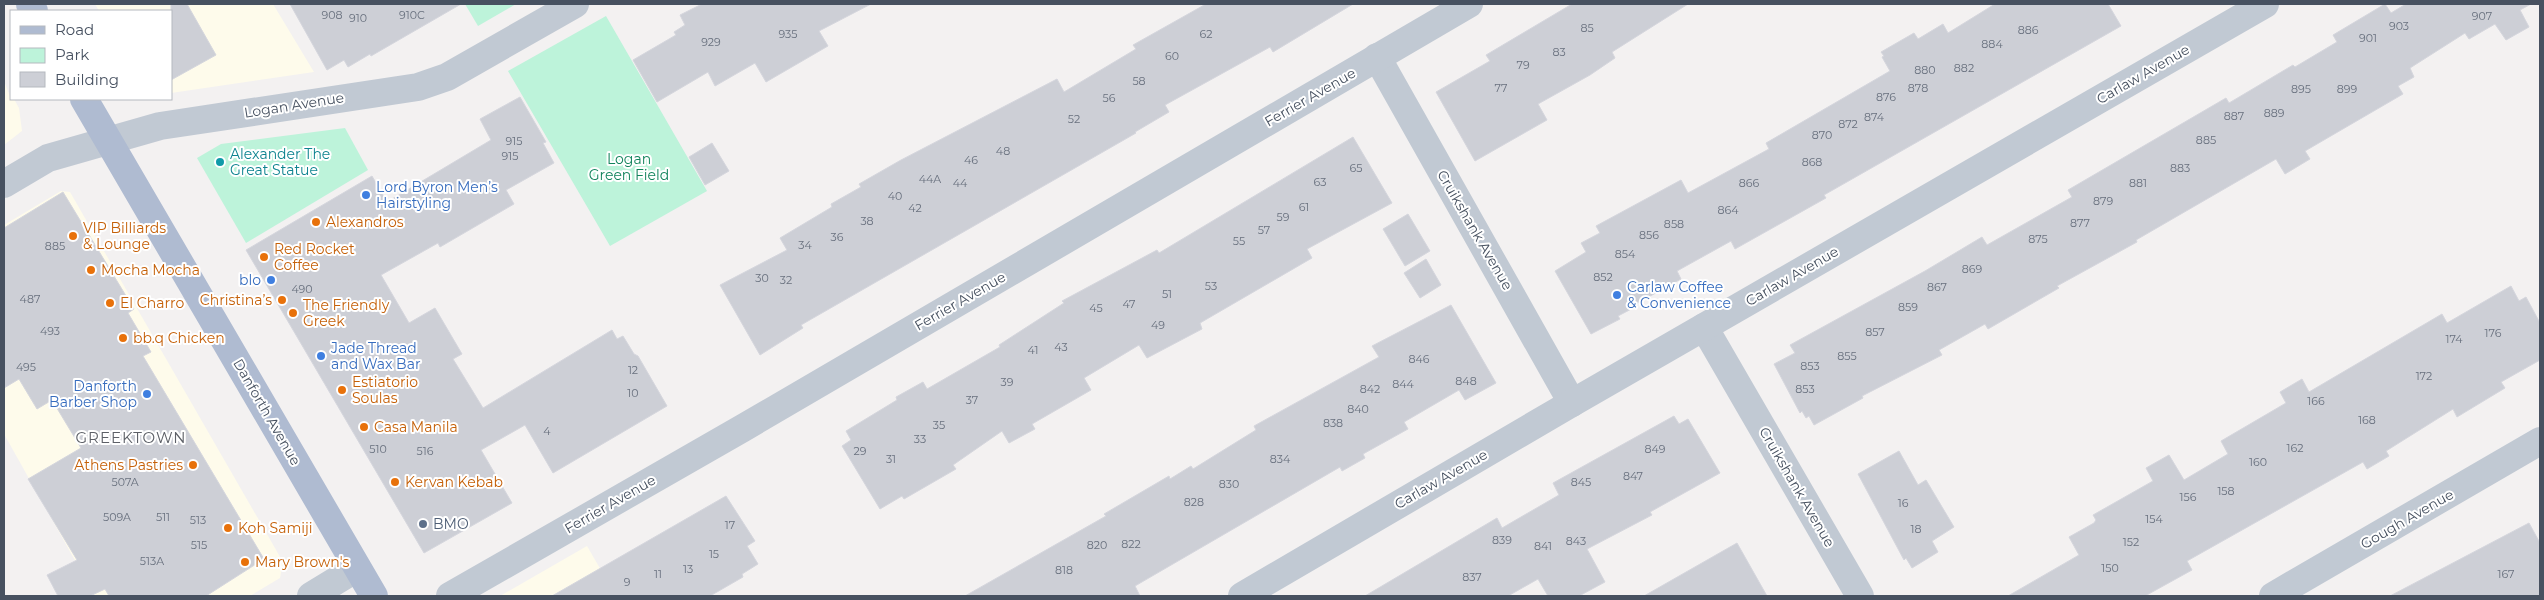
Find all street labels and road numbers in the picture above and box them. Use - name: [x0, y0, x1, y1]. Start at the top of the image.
- street label: Carlaw Avenue: [2093, 40, 2193, 108]
- street label: Ferrier Avenue: [1261, 64, 1359, 130]
- street label: Logan Avenue: [243, 88, 345, 122]
- street label: Cruikshank Avenue: [1433, 167, 1517, 293]
- street label: Carlaw Avenue: [1742, 242, 1842, 310]
- street label: Ferrier Avenue: [911, 268, 1009, 334]
- street label: Danforth Avenue: [229, 355, 305, 469]
- street label: Cruikshank Avenue: [1755, 424, 1839, 550]
- street label: Carlaw Avenue: [1391, 445, 1491, 513]
- street label: Ferrier Avenue: [561, 471, 659, 537]
- street label: Gough Avenue: [2357, 485, 2457, 553]

